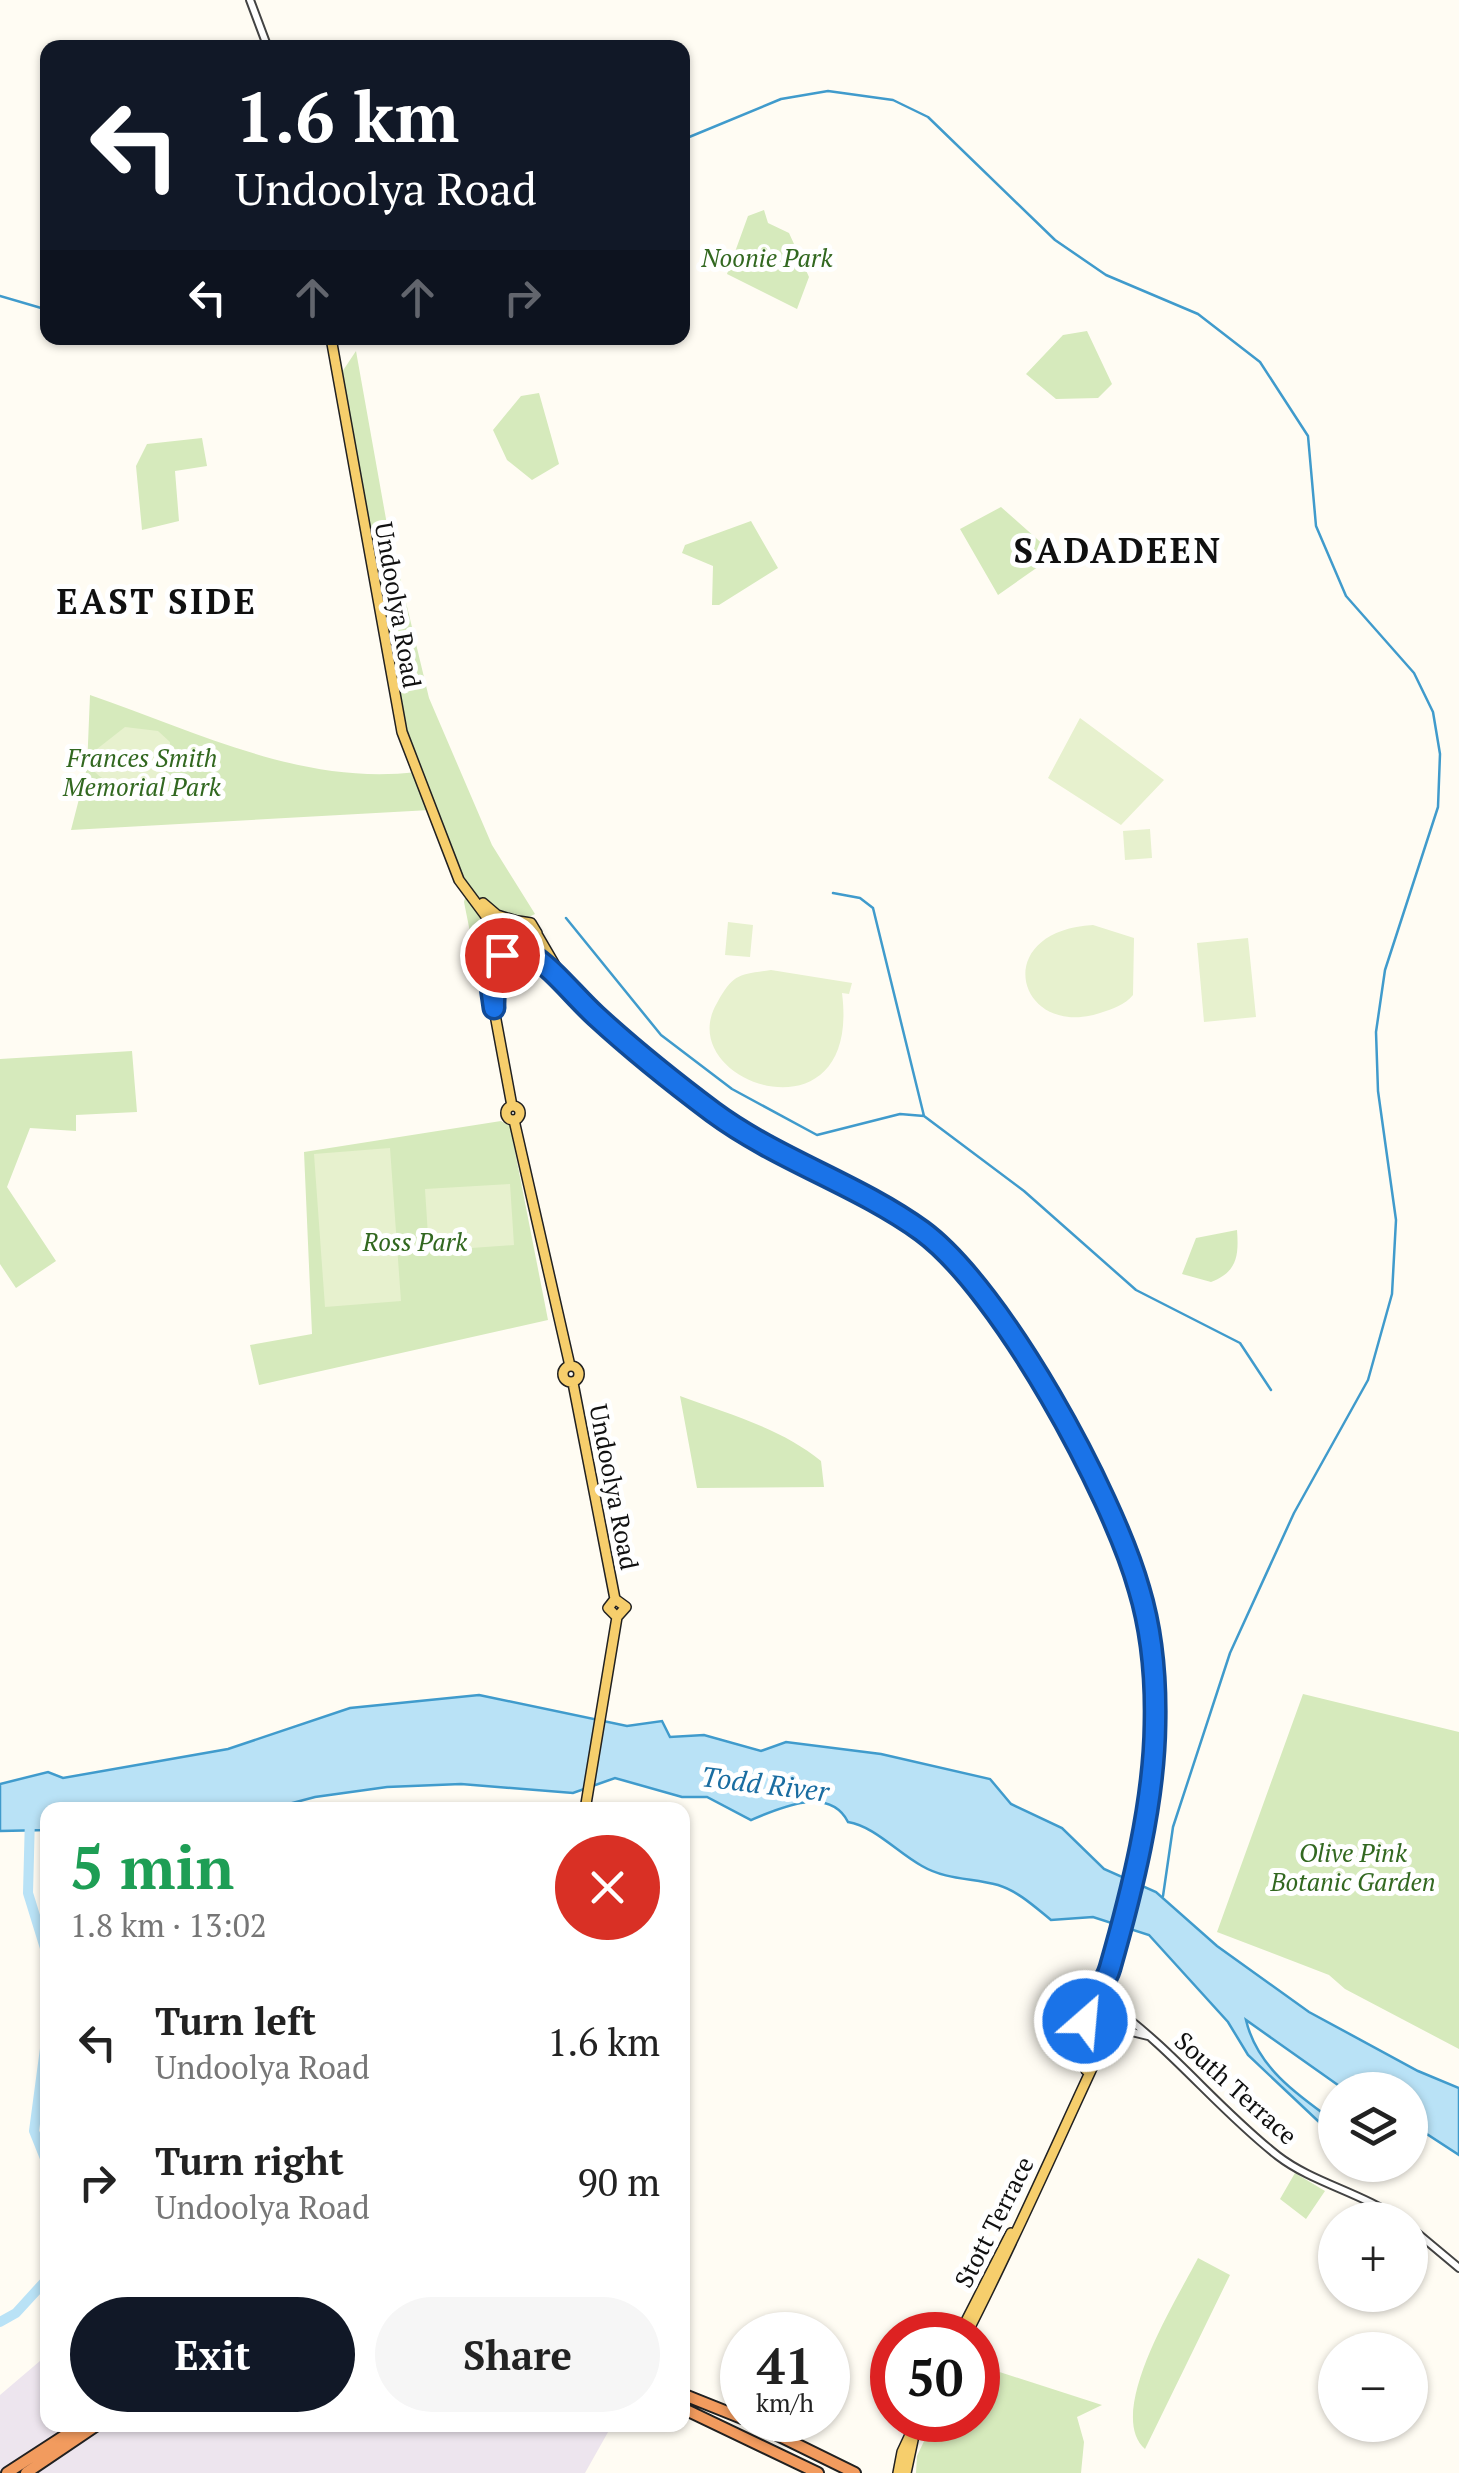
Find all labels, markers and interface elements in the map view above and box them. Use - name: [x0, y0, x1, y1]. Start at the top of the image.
- text: 1.6 km: [235, 69, 459, 162]
- icon: left: [70, 80, 200, 210]
- text: Undoolya Road: [235, 158, 537, 218]
- park label: Noonie Park: [700, 241, 833, 274]
- icon: left: [180, 270, 235, 325]
- icon: ahead: [285, 270, 340, 325]
- icon: ahead: [390, 270, 445, 325]
- icon: right: [495, 270, 550, 325]
- street label: Undoolya Road: [368, 519, 429, 691]
- district label: SADADEEN: [1013, 527, 1223, 573]
- district label: EAST SIDE: [57, 578, 257, 624]
- park label: Frances Smith Memorial Park: [62, 741, 222, 803]
- pin: [460, 913, 545, 998]
- icon: arrive: [475, 928, 530, 983]
- park label: Ross Park: [362, 1225, 468, 1258]
- street label: Undoolya Road: [582, 1401, 647, 1573]
- water label: Todd River: [699, 1757, 832, 1810]
- text: 5 min: [70, 1827, 234, 1906]
- button: close: [555, 1835, 660, 1940]
- park label: Olive Pink Botanic Garden: [1269, 1836, 1436, 1898]
- text: 1.8 km · 13:02: [70, 1904, 267, 1946]
- position arrow: [1033, 1969, 1137, 2073]
- text: Turn left: [155, 1996, 316, 2046]
- icon: left: [70, 2015, 125, 2070]
- text: 1.6 km: [547, 2017, 660, 2067]
- street label: South Terrace: [1168, 2024, 1304, 2151]
- text: Undoolya Road: [155, 2046, 370, 2088]
- map controls: [1318, 2072, 1428, 2442]
- button: layers: [1318, 2072, 1428, 2182]
- text: Turn right: [155, 2136, 344, 2186]
- street label: Stott Terrace: [946, 2151, 1041, 2293]
- icon: right: [70, 2155, 125, 2210]
- text: 90 m: [577, 2157, 660, 2207]
- text: Undoolya Road: [155, 2186, 370, 2228]
- button: +: [1318, 2202, 1428, 2312]
- button: Exit: [70, 2297, 355, 2412]
- button: Share: [375, 2297, 660, 2412]
- speed limit sign: 50: [870, 2312, 1000, 2442]
- text: 41: [757, 2332, 813, 2398]
- button: −: [1318, 2332, 1428, 2442]
- text: km/h: [756, 2386, 814, 2419]

